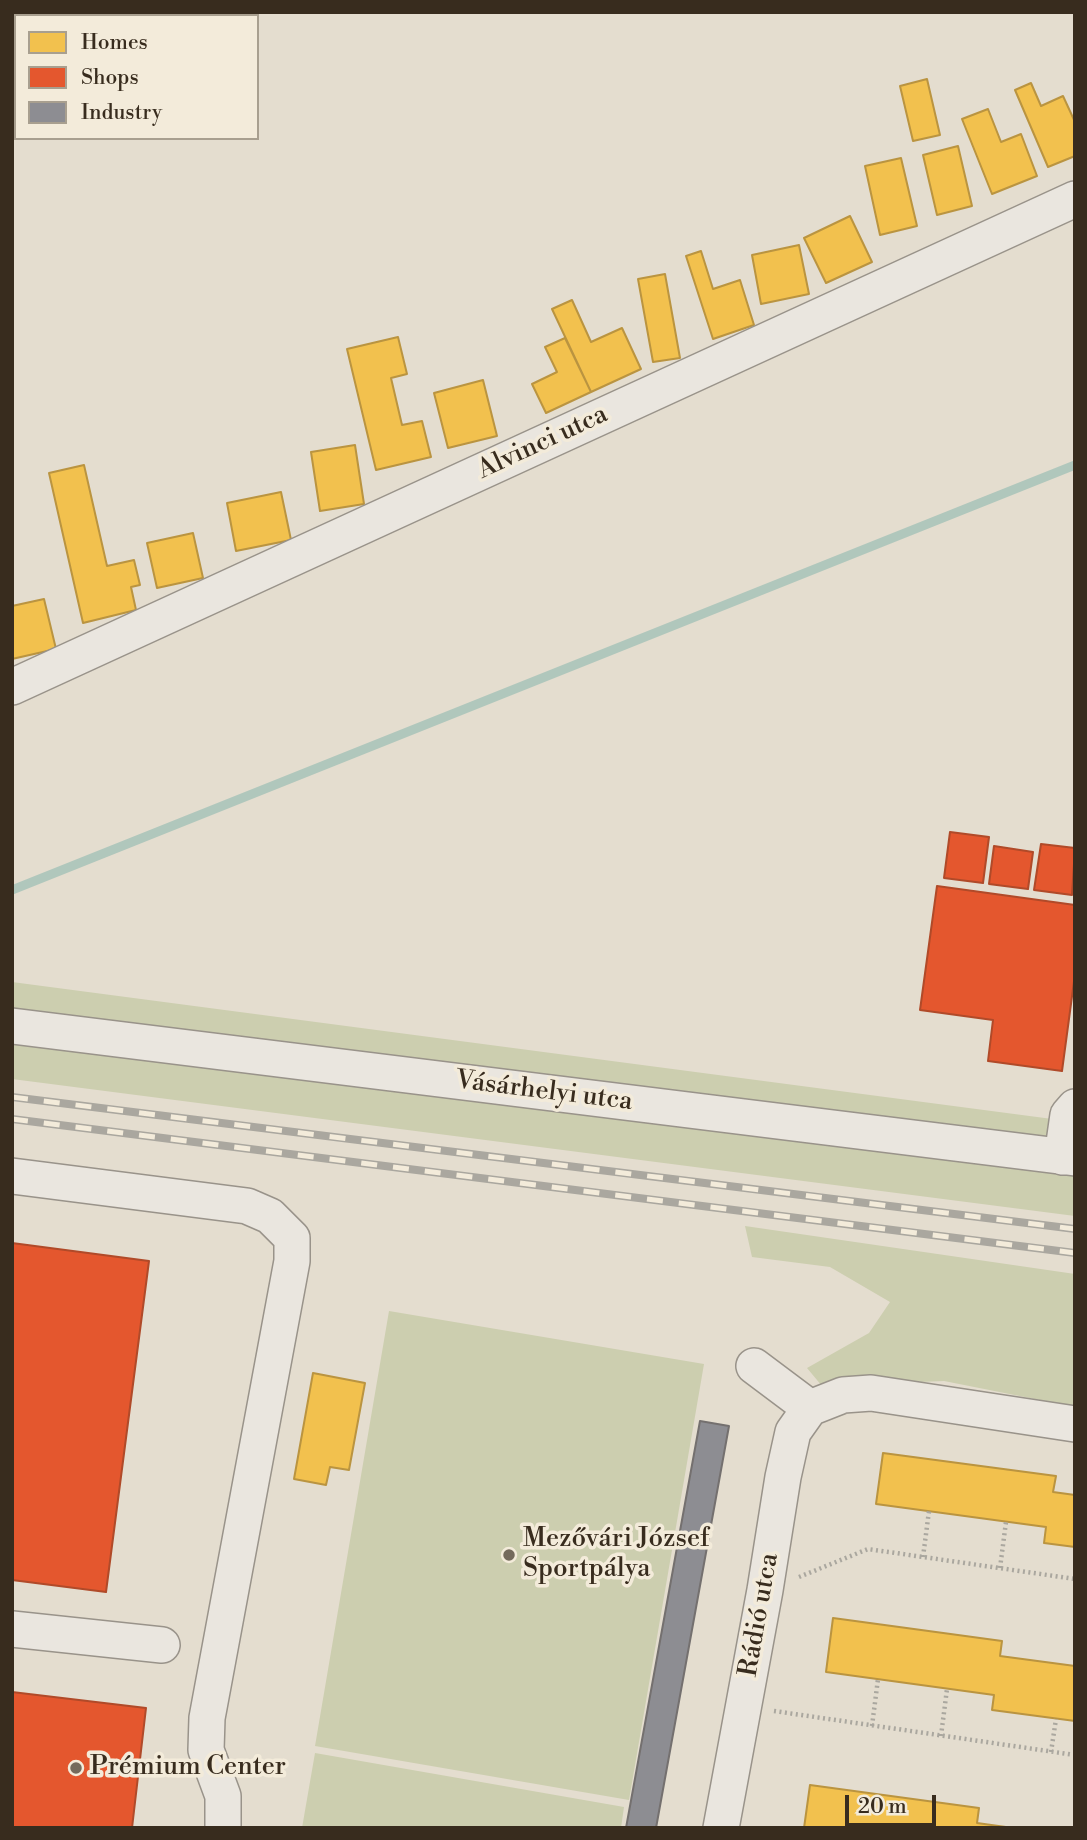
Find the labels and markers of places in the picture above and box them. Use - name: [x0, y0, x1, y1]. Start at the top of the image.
- place label: Mezővári József Sportpálya: [523, 1524, 710, 1586]
- marker: Mezővári József Sportpálya: [501, 1547, 517, 1563]
- place label: Prémium Center: [90, 1752, 286, 1784]
- marker: Prémium Center: [68, 1760, 84, 1776]

